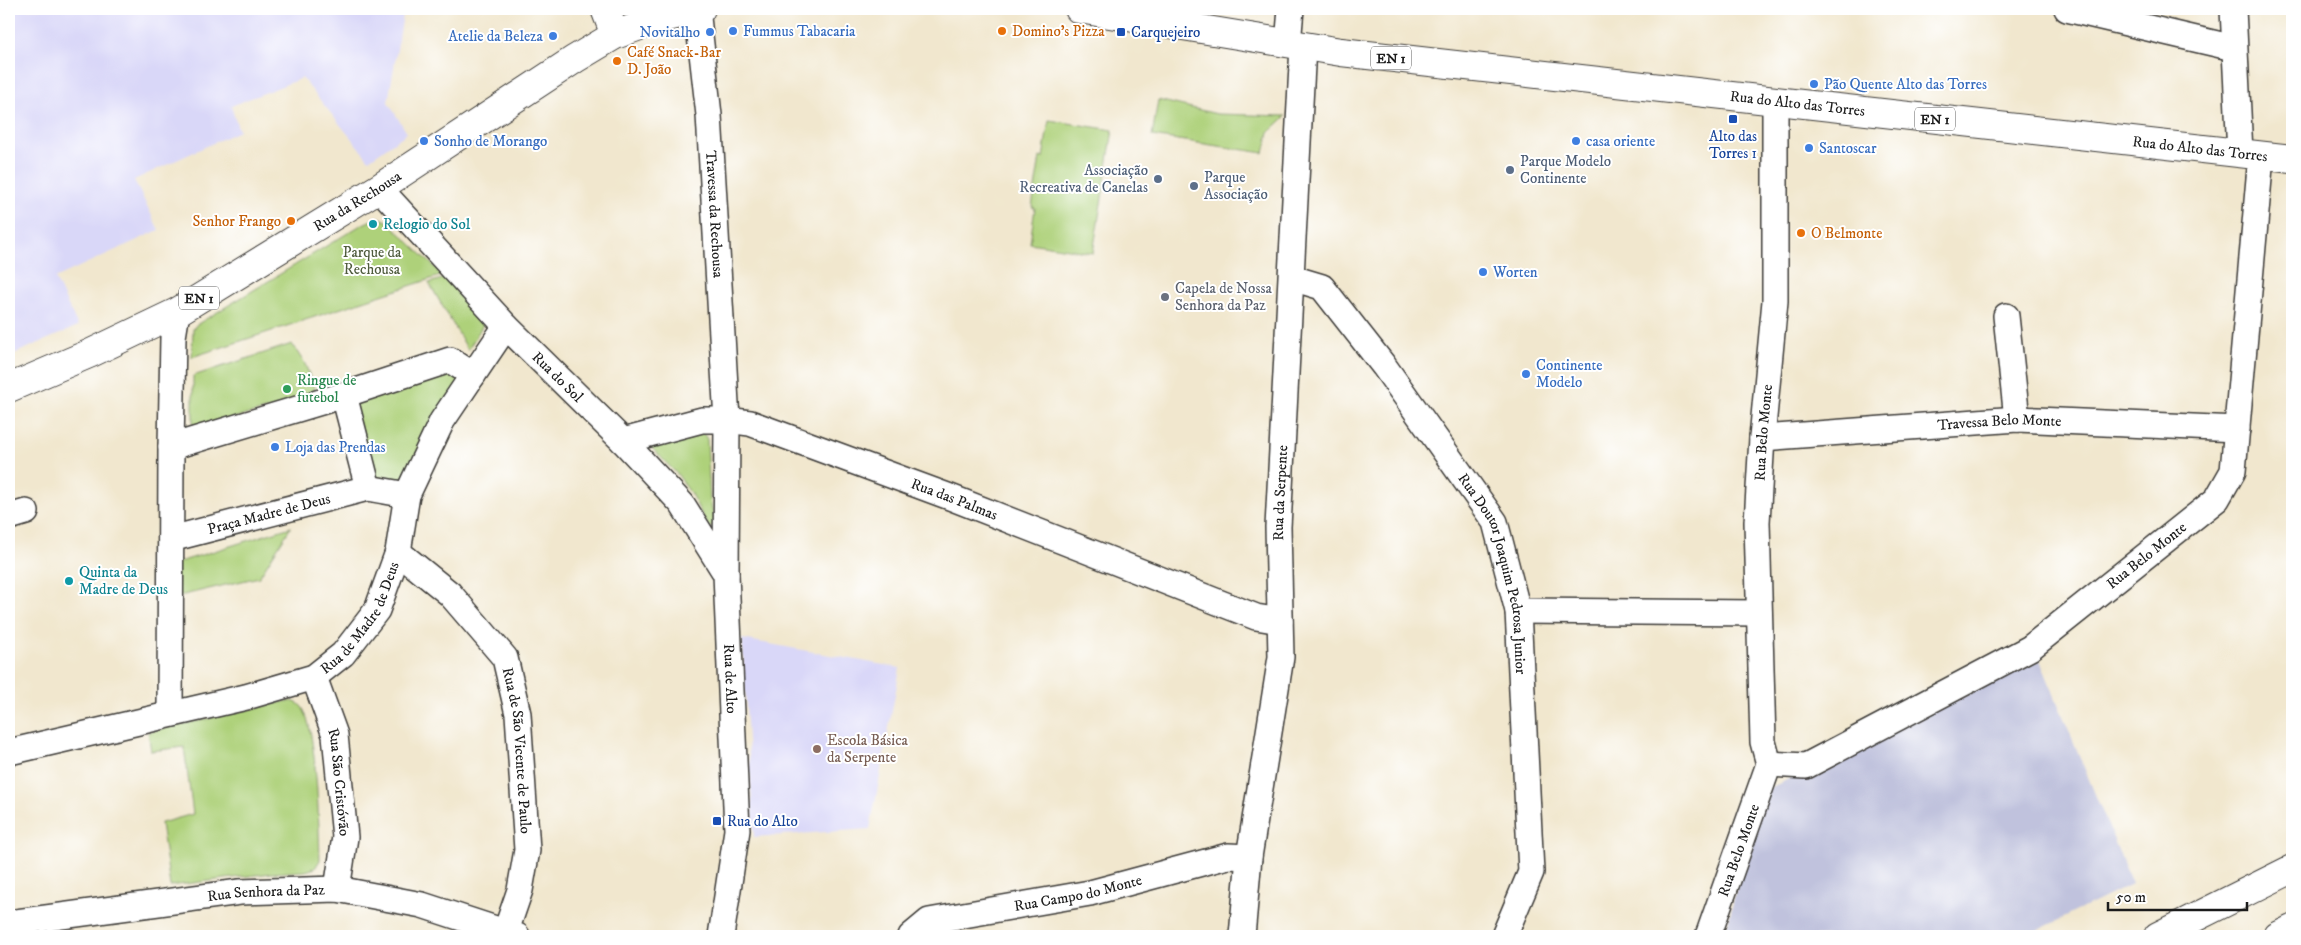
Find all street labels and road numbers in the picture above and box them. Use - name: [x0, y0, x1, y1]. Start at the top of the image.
- road number: EN 1: [1371, 46, 1411, 70]
- street label: Rua do Alto das Torres: [1729, 87, 1866, 121]
- road number: EN 1: [1915, 108, 1955, 130]
- street label: Rua do Alto das Torres: [2132, 132, 2269, 166]
- street label: Travessa da Rechousa: [701, 150, 728, 279]
- street label: Rua da Rechousa: [310, 167, 406, 236]
- road number: EN 1: [179, 286, 219, 310]
- street label: Rua do Sol: [528, 348, 587, 407]
- street label: Rua Belo Monte: [1750, 383, 1777, 482]
- street label: Travessa Belo Monte: [1937, 410, 2062, 435]
- street label: Rua da Serpente: [1269, 444, 1292, 541]
- street label: Rua Doutor Joaquim Pedrosa Junior: [1453, 470, 1530, 675]
- street label: Rua das Palmas: [908, 474, 1000, 525]
- street label: Praça Madre de Deus: [206, 489, 332, 539]
- street label: Rua Belo Monte: [2103, 518, 2191, 593]
- street label: Rua de Madre de Deus: [316, 559, 404, 678]
- street label: Rua de Alto: [719, 643, 741, 714]
- street label: Rua de São Vicente de Paulo: [498, 666, 535, 834]
- street label: Rua São Cristóvão: [323, 725, 354, 837]
- street label: Rua Belo Monte: [1714, 801, 1764, 899]
- street label: Rua Campo do Monte: [1013, 871, 1144, 916]
- street label: Rua Senhora da Paz: [206, 880, 326, 906]

